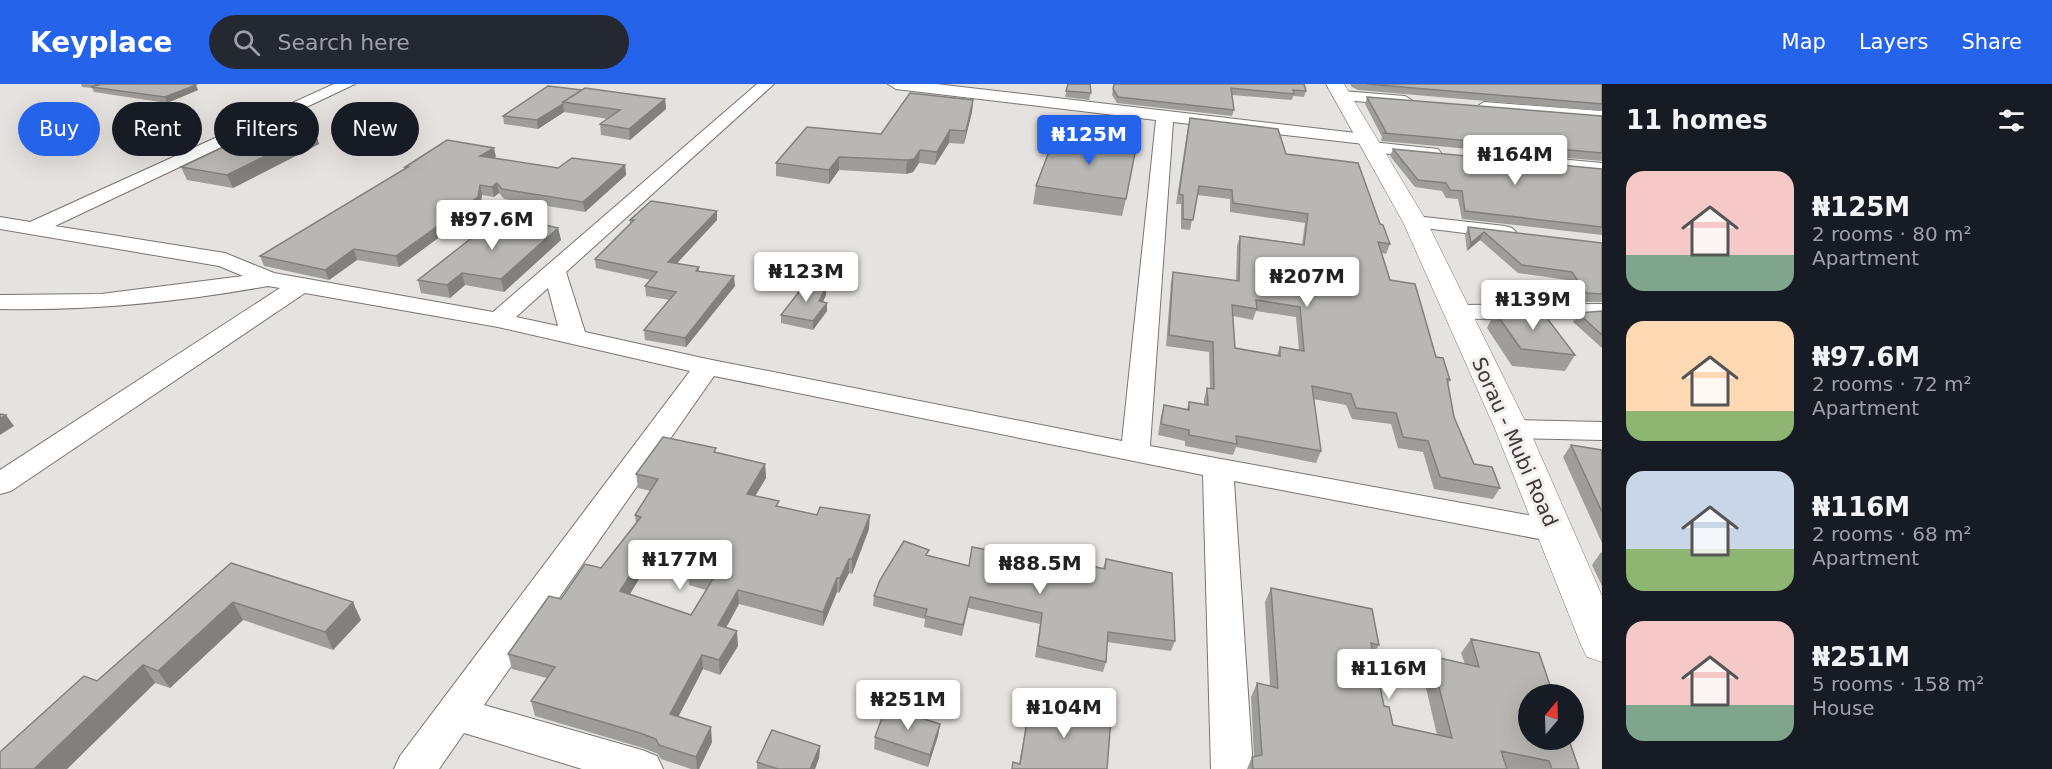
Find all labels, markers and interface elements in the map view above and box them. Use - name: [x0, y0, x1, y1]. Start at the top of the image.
- search box: [209, 15, 629, 69]
- text: Keyplace: [30, 26, 173, 59]
- icon: search: [230, 26, 263, 59]
- text: Search here: [278, 30, 410, 55]
- text: Map: [1782, 30, 1826, 54]
- text: Layers: [1859, 30, 1928, 54]
- text: Share: [1961, 30, 2022, 54]
- chip: Buy: [18, 102, 100, 156]
- chip: Rent: [112, 102, 202, 156]
- chip: Filters: [214, 102, 319, 156]
- chip: New: [331, 102, 419, 156]
- icon: filters: [1995, 104, 2028, 137]
- text: 11 homes: [1626, 105, 1768, 135]
- pin: ₦125M: [1047, 115, 1131, 166]
- text: ₦125M: [1051, 122, 1127, 146]
- pin: ₦164M: [1473, 135, 1557, 186]
- text: ₦164M: [1477, 142, 1553, 166]
- text: ₦125M: [1812, 192, 1910, 222]
- icon: home: [1674, 195, 1746, 267]
- pin: ₦97.6M: [443, 200, 541, 251]
- text: ₦97.6M: [450, 207, 534, 231]
- text: 2 rooms · 80 m²: [1812, 222, 1972, 246]
- text: Apartment: [1812, 246, 1919, 270]
- pin: ₦123M: [764, 252, 848, 303]
- pin: ₦207M: [1265, 257, 1349, 308]
- text: ₦123M: [768, 259, 844, 283]
- text: ₦207M: [1269, 264, 1345, 288]
- pin: ₦139M: [1491, 280, 1575, 331]
- text: ₦139M: [1495, 287, 1571, 311]
- text: ₦97.6M: [1812, 342, 1920, 372]
- icon: home: [1674, 345, 1746, 417]
- street label: Sorau - Mubi Road: [1467, 354, 1563, 530]
- text: 2 rooms · 72 m²: [1812, 372, 1972, 396]
- text: Apartment: [1812, 396, 1919, 420]
- text: ₦116M: [1812, 492, 1910, 522]
- icon: home: [1674, 495, 1746, 567]
- text: 2 rooms · 68 m²: [1812, 522, 1972, 546]
- pin: ₦177M: [638, 540, 722, 591]
- pin: ₦88.5M: [991, 544, 1089, 595]
- text: Apartment: [1812, 546, 1919, 570]
- text: ₦177M: [642, 547, 718, 571]
- text: ₦88.5M: [998, 551, 1082, 575]
- text: ₦251M: [1812, 642, 1910, 672]
- icon: home: [1674, 645, 1746, 717]
- pin: ₦116M: [1347, 649, 1431, 700]
- text: ₦116M: [1351, 656, 1427, 680]
- text: 5 rooms · 158 m²: [1812, 672, 1984, 696]
- pin: ₦251M: [866, 680, 950, 731]
- north arrow: [1518, 684, 1584, 750]
- map controls: [1518, 684, 1584, 750]
- text: ₦251M: [870, 687, 946, 711]
- pin: ₦104M: [1022, 688, 1106, 739]
- text: ₦104M: [1026, 695, 1102, 719]
- text: House: [1812, 696, 1875, 720]

